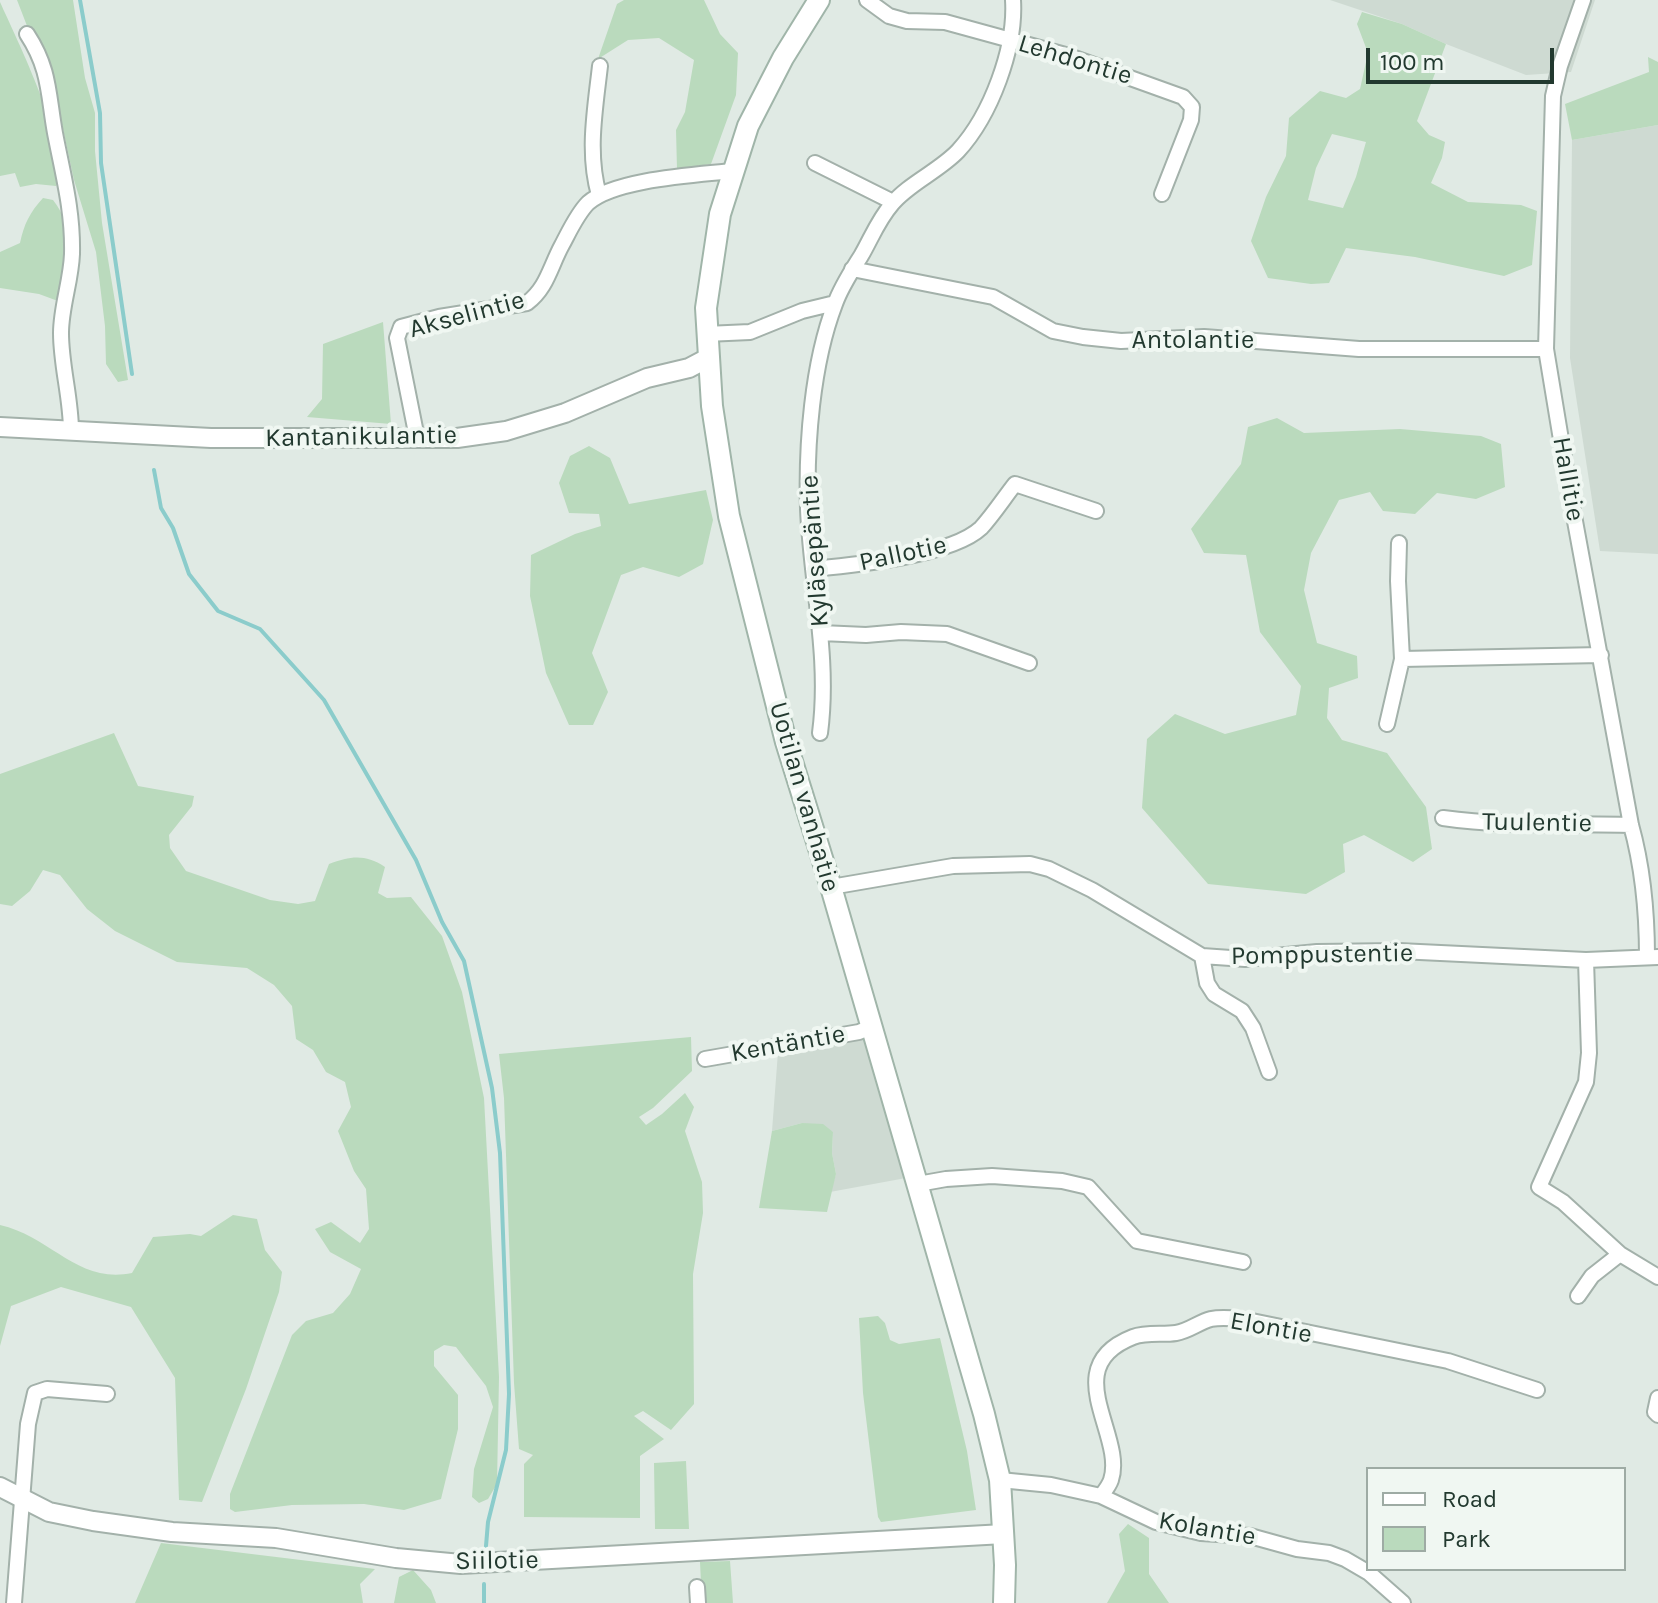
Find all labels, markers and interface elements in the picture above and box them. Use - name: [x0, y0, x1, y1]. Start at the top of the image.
- street label: Lehdontie: [1014, 28, 1136, 92]
- scale bar: [1370, 32, 1558, 82]
- text: 100 m: [1380, 48, 1445, 76]
- street label: Akselintie: [406, 285, 528, 345]
- street label: Antolantie: [1132, 325, 1254, 357]
- street label: Kantanikulantie: [265, 420, 457, 454]
- street label: Hallitie: [1545, 434, 1591, 524]
- street label: Kyläsepäntie: [794, 474, 836, 628]
- street label: Pallotie: [857, 530, 949, 578]
- street label: Uotilan vanhatie: [762, 698, 846, 896]
- street label: Tuulentie: [1482, 806, 1592, 840]
- street label: Pomppustentie: [1231, 938, 1413, 972]
- street label: Kentäntie: [728, 1019, 848, 1069]
- street label: Elontie: [1228, 1305, 1314, 1351]
- legend: [1366, 1467, 1626, 1571]
- text: Road: [1442, 1485, 1497, 1513]
- street label: Kolantie: [1156, 1505, 1258, 1553]
- text: Park: [1442, 1525, 1491, 1553]
- street label: Siilotie: [455, 1545, 539, 1577]

